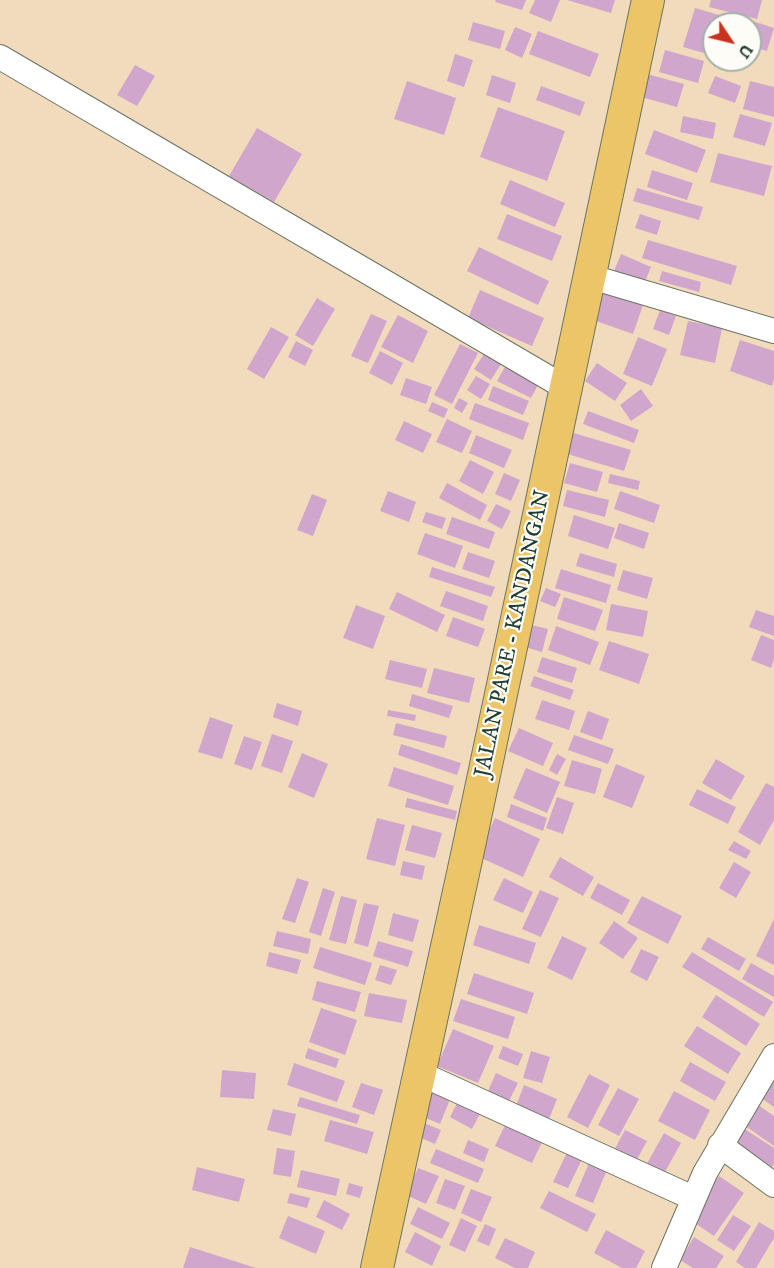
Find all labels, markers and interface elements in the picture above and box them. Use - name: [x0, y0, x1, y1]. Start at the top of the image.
- north arrow: [702, 12, 762, 72]
- text: U: [733, 40, 757, 62]
- street label: JALAN PARE - KANDANGAN: [471, 488, 557, 780]

